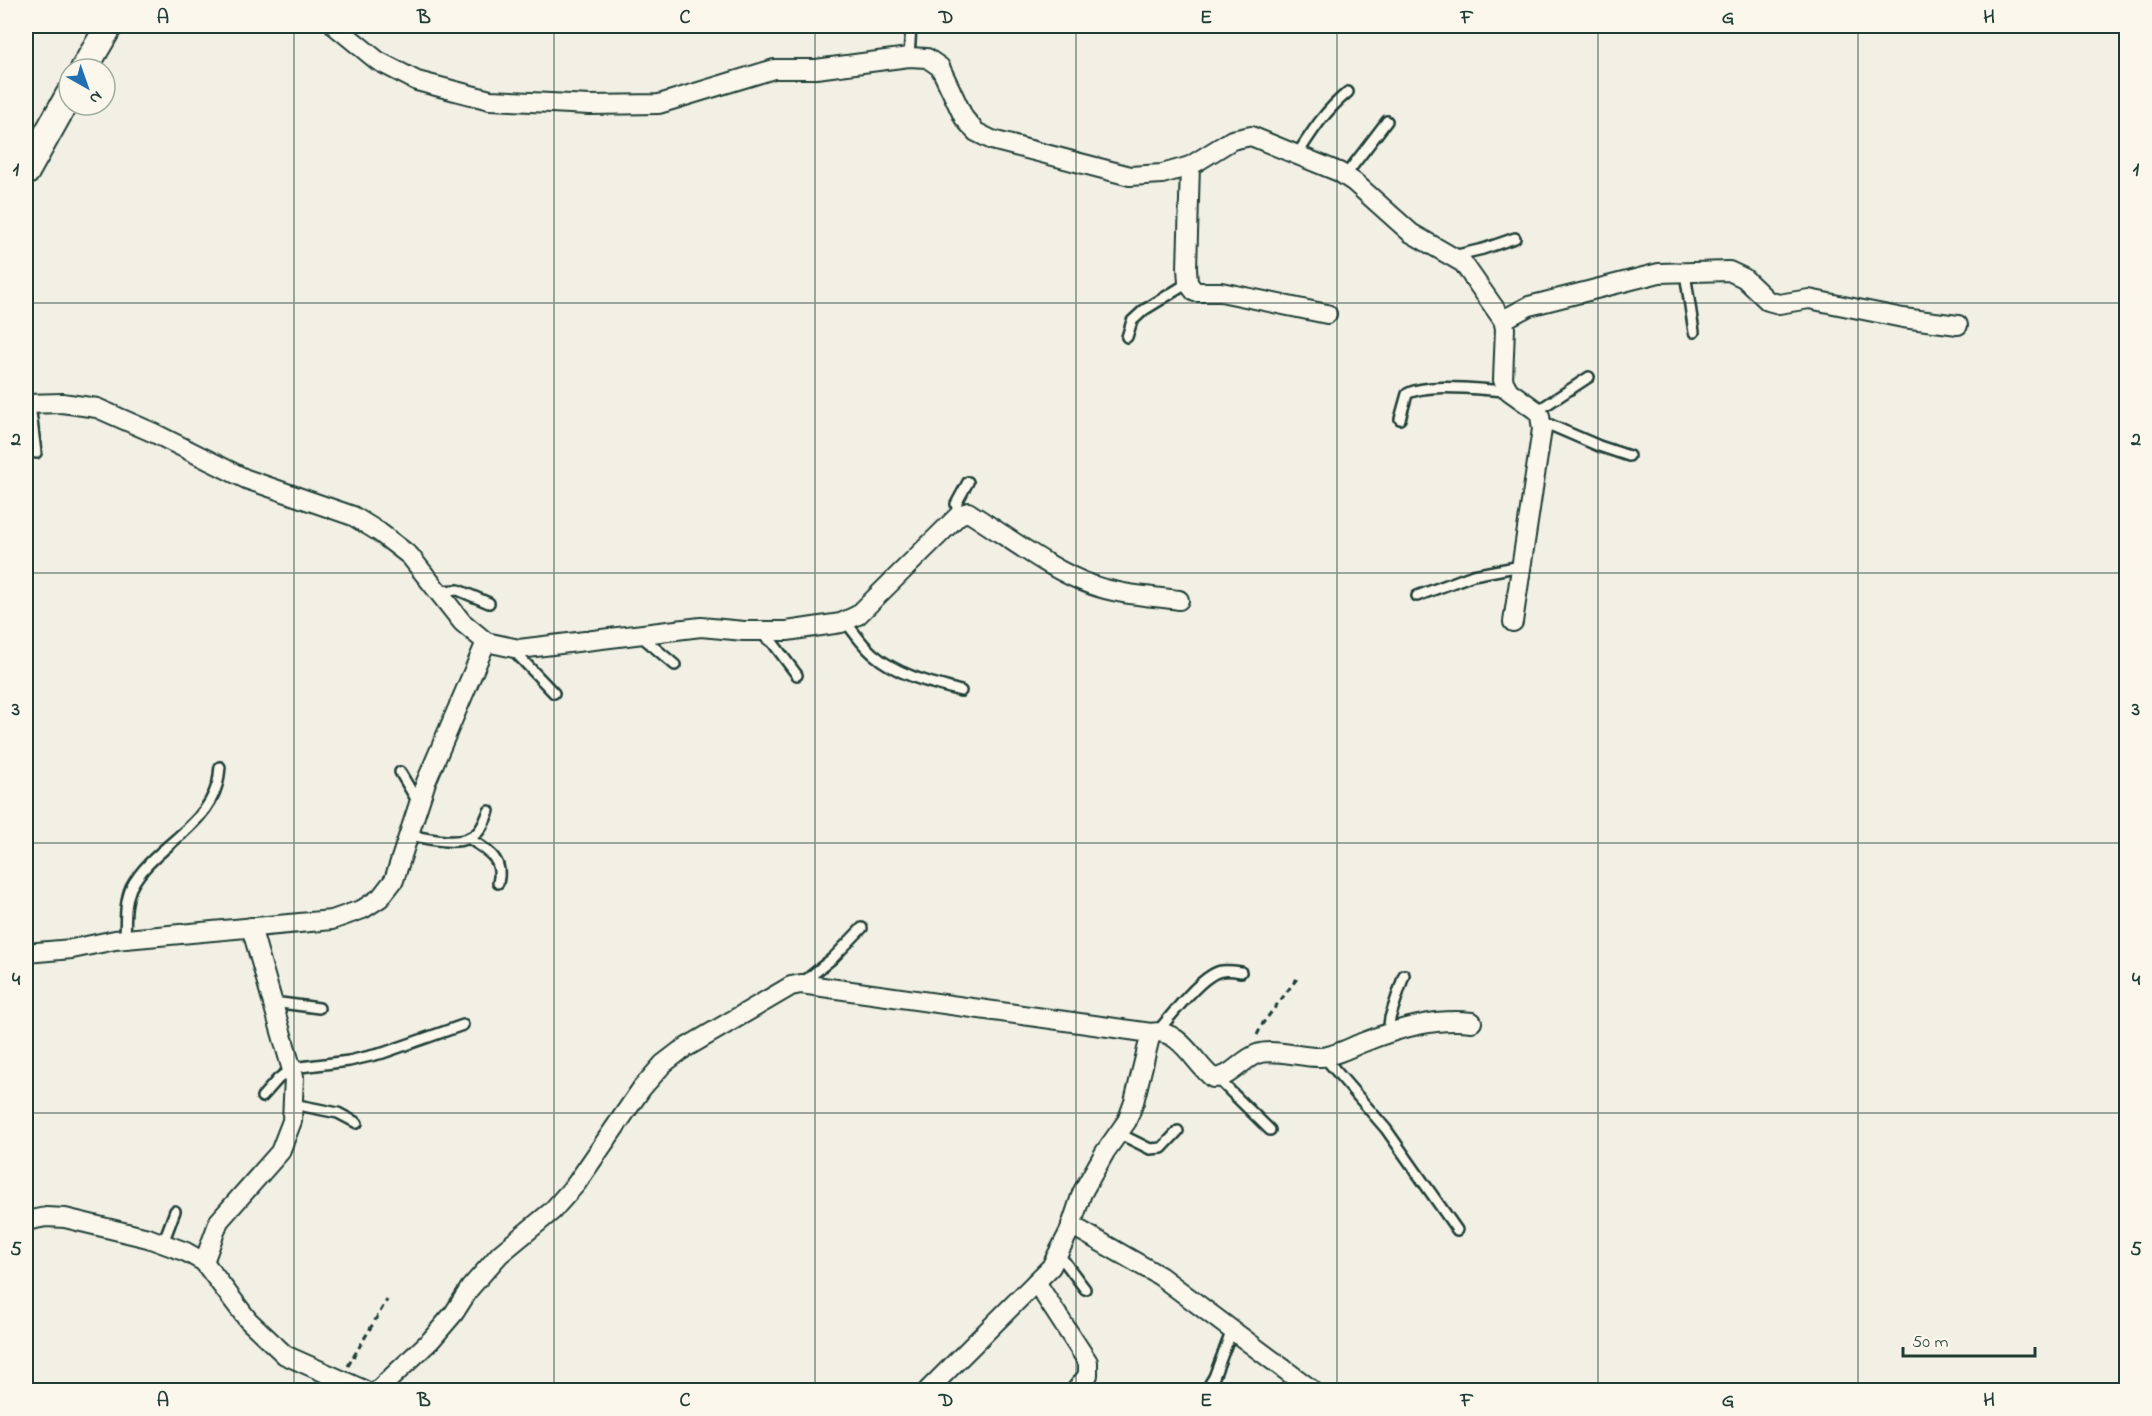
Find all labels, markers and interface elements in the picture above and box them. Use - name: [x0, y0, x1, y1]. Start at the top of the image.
- text: A: [157, 4, 169, 33]
- text: B: [416, 4, 431, 33]
- text: C: [680, 4, 691, 33]
- text: D: [938, 4, 953, 33]
- text: E: [1200, 4, 1212, 33]
- text: F: [1460, 4, 1474, 33]
- text: G: [1722, 4, 1735, 33]
- text: H: [1983, 4, 1995, 33]
- north arrow: [57, 57, 117, 117]
- text: N: [83, 84, 107, 110]
- text: 1: [13, 156, 20, 185]
- text: 1: [2133, 156, 2140, 185]
- text: 2: [10, 426, 21, 455]
- text: 2: [2130, 426, 2141, 455]
- text: 3: [11, 696, 20, 725]
- text: 3: [2131, 696, 2140, 725]
- text: 4: [12, 966, 21, 995]
- text: 4: [2132, 966, 2141, 995]
- text: 5: [10, 1236, 22, 1265]
- text: 5: [2130, 1236, 2142, 1265]
- scale bar: [1903, 1320, 2035, 1358]
- text: 50 m: [1912, 1330, 1949, 1356]
- text: A: [157, 1387, 169, 1416]
- text: B: [416, 1387, 431, 1416]
- text: C: [680, 1387, 691, 1416]
- text: D: [938, 1387, 953, 1416]
- text: E: [1200, 1387, 1212, 1416]
- text: F: [1460, 1387, 1474, 1416]
- text: G: [1722, 1387, 1735, 1416]
- text: H: [1983, 1387, 1995, 1416]

